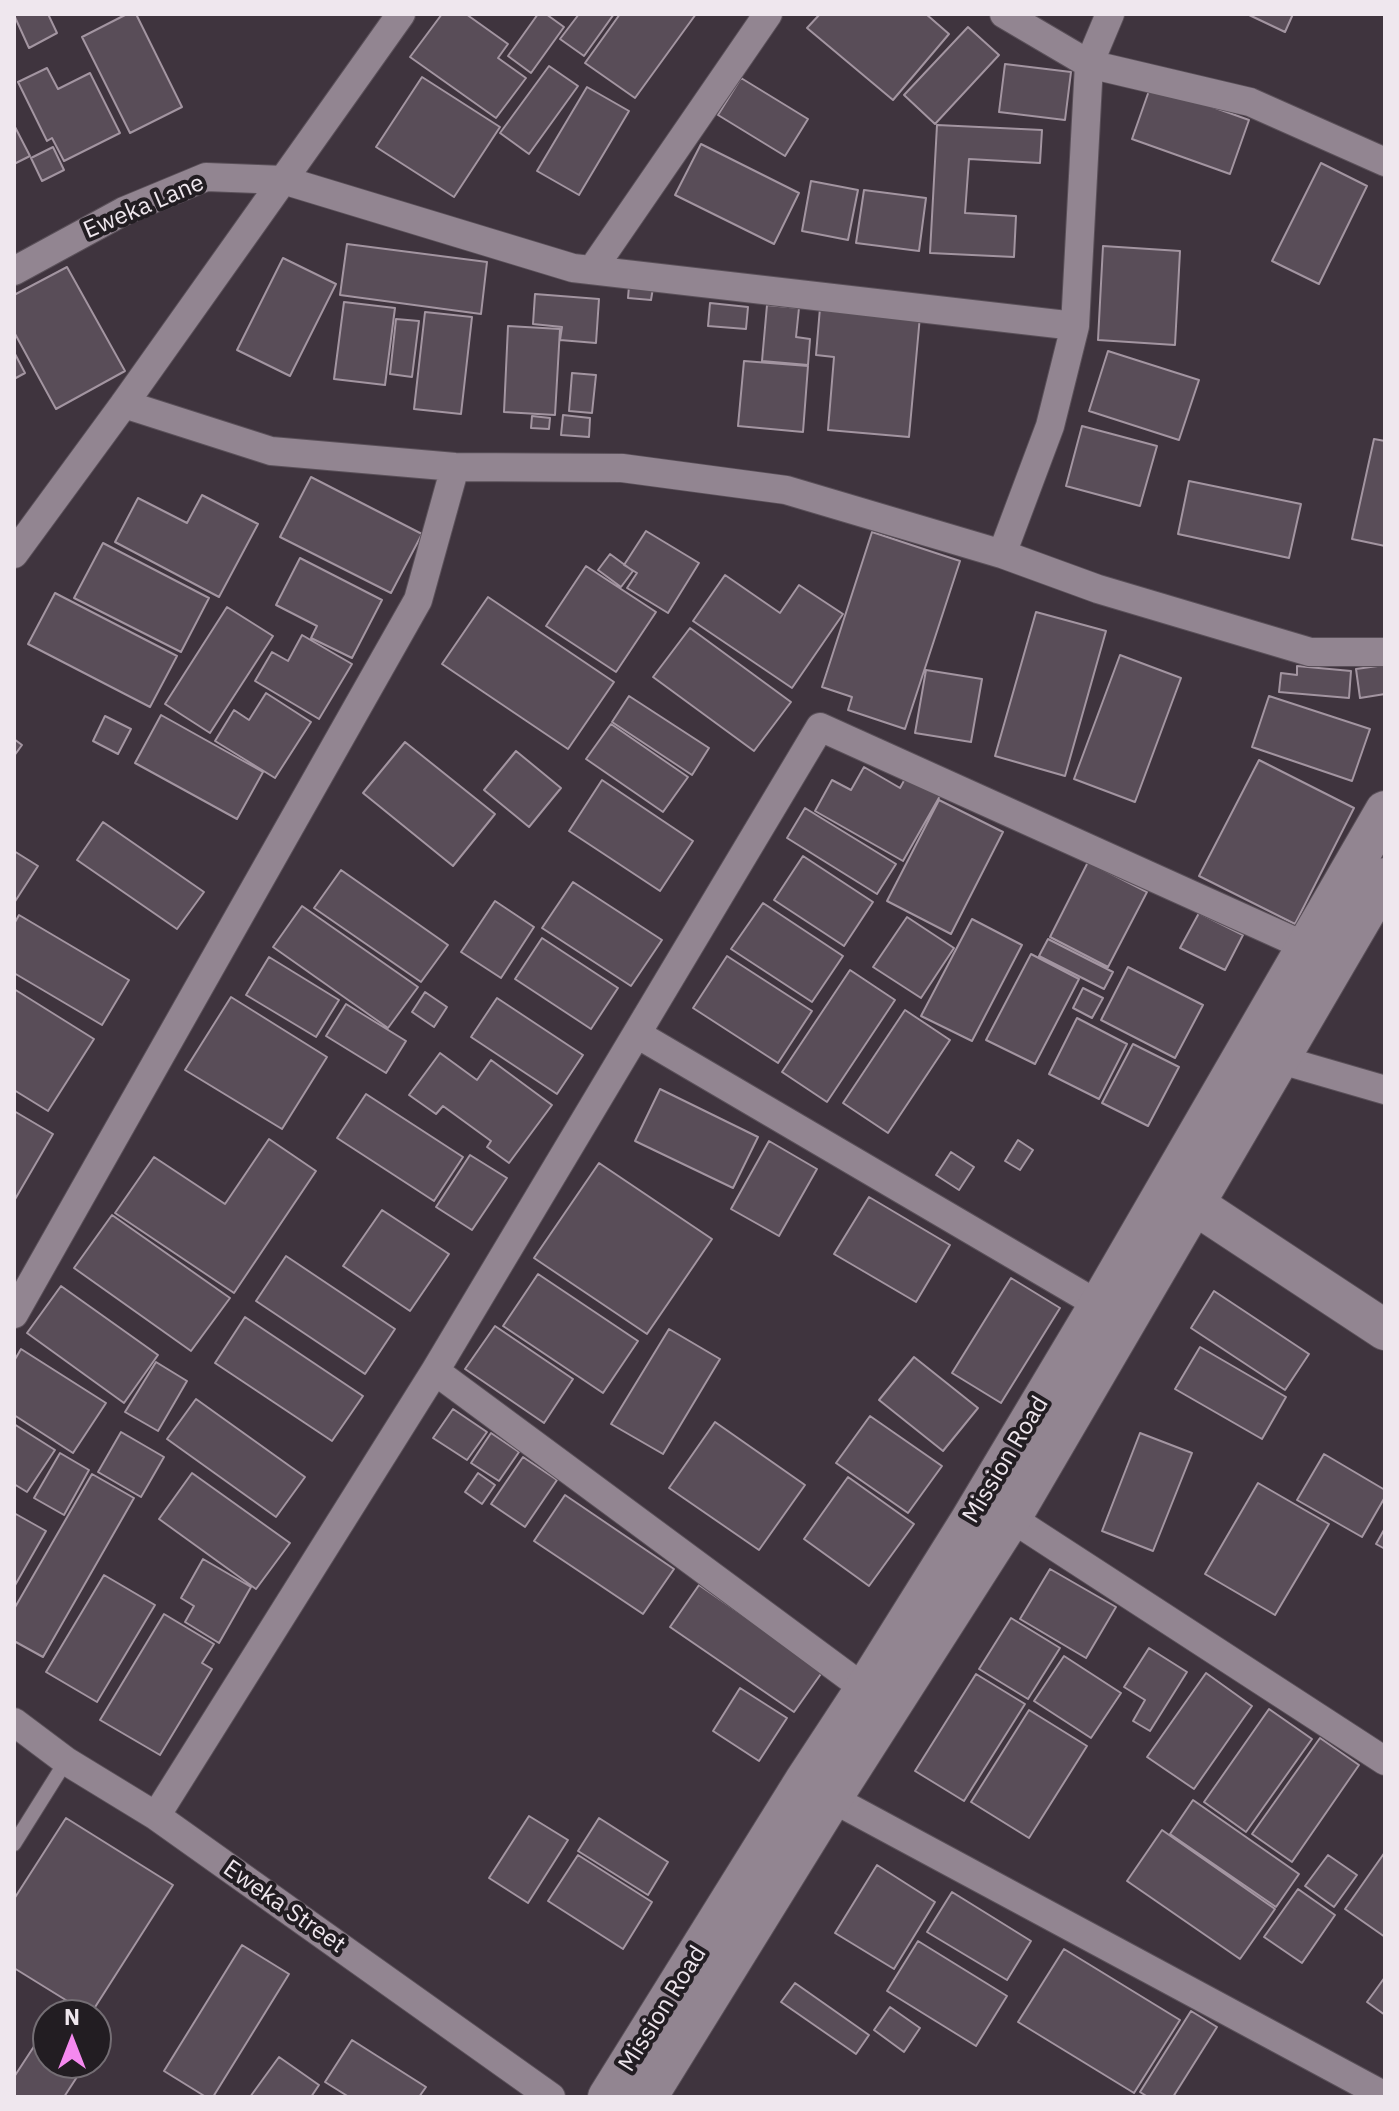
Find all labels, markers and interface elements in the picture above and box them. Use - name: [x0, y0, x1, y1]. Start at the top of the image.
- street label: Eweka Lane: [79, 169, 209, 245]
- street label: Mission Road: [957, 1391, 1055, 1529]
- street label: Eweka Street: [217, 1854, 351, 1960]
- street label: Mission Road: [613, 1941, 713, 2077]
- north arrow: [32, 1999, 112, 2079]
- text: N: [64, 2002, 80, 2031]

